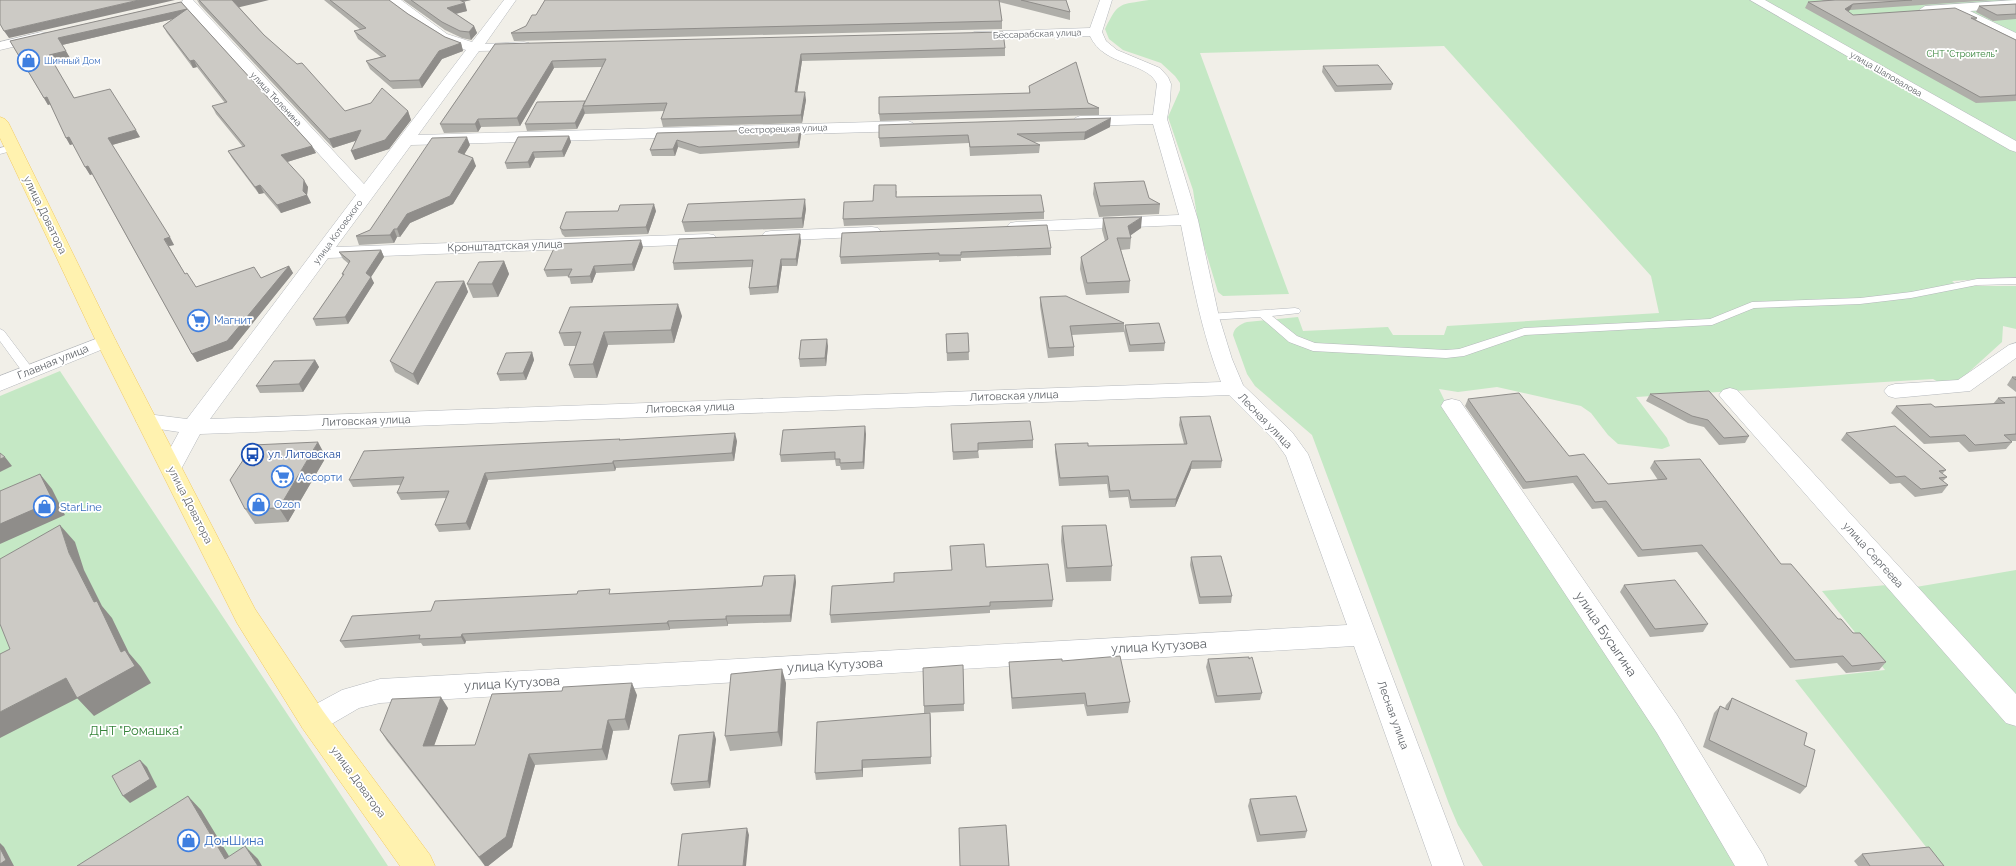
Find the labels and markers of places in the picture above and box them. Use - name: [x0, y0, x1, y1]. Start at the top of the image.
- shop icon: Шинный Дом: [16, 48, 42, 74]
- place label: Шинный Дом: [44, 56, 101, 66]
- supermarket icon: Магнит: [185, 307, 211, 333]
- place label: Магнит: [214, 314, 253, 327]
- bus stop icon: ул. Литовская: [240, 441, 266, 467]
- place label: ул. Литовская: [268, 448, 341, 461]
- supermarket icon: Ассорти: [270, 464, 296, 490]
- place label: Ассорти: [298, 471, 342, 484]
- shop icon: Ozon: [245, 491, 271, 517]
- shop icon: StarLine: [32, 494, 58, 520]
- place label: Ozon: [274, 498, 301, 511]
- place label: StarLine: [60, 501, 102, 514]
- shop icon: ДонШина: [176, 827, 202, 853]
- place label: ДонШина: [204, 833, 264, 848]

